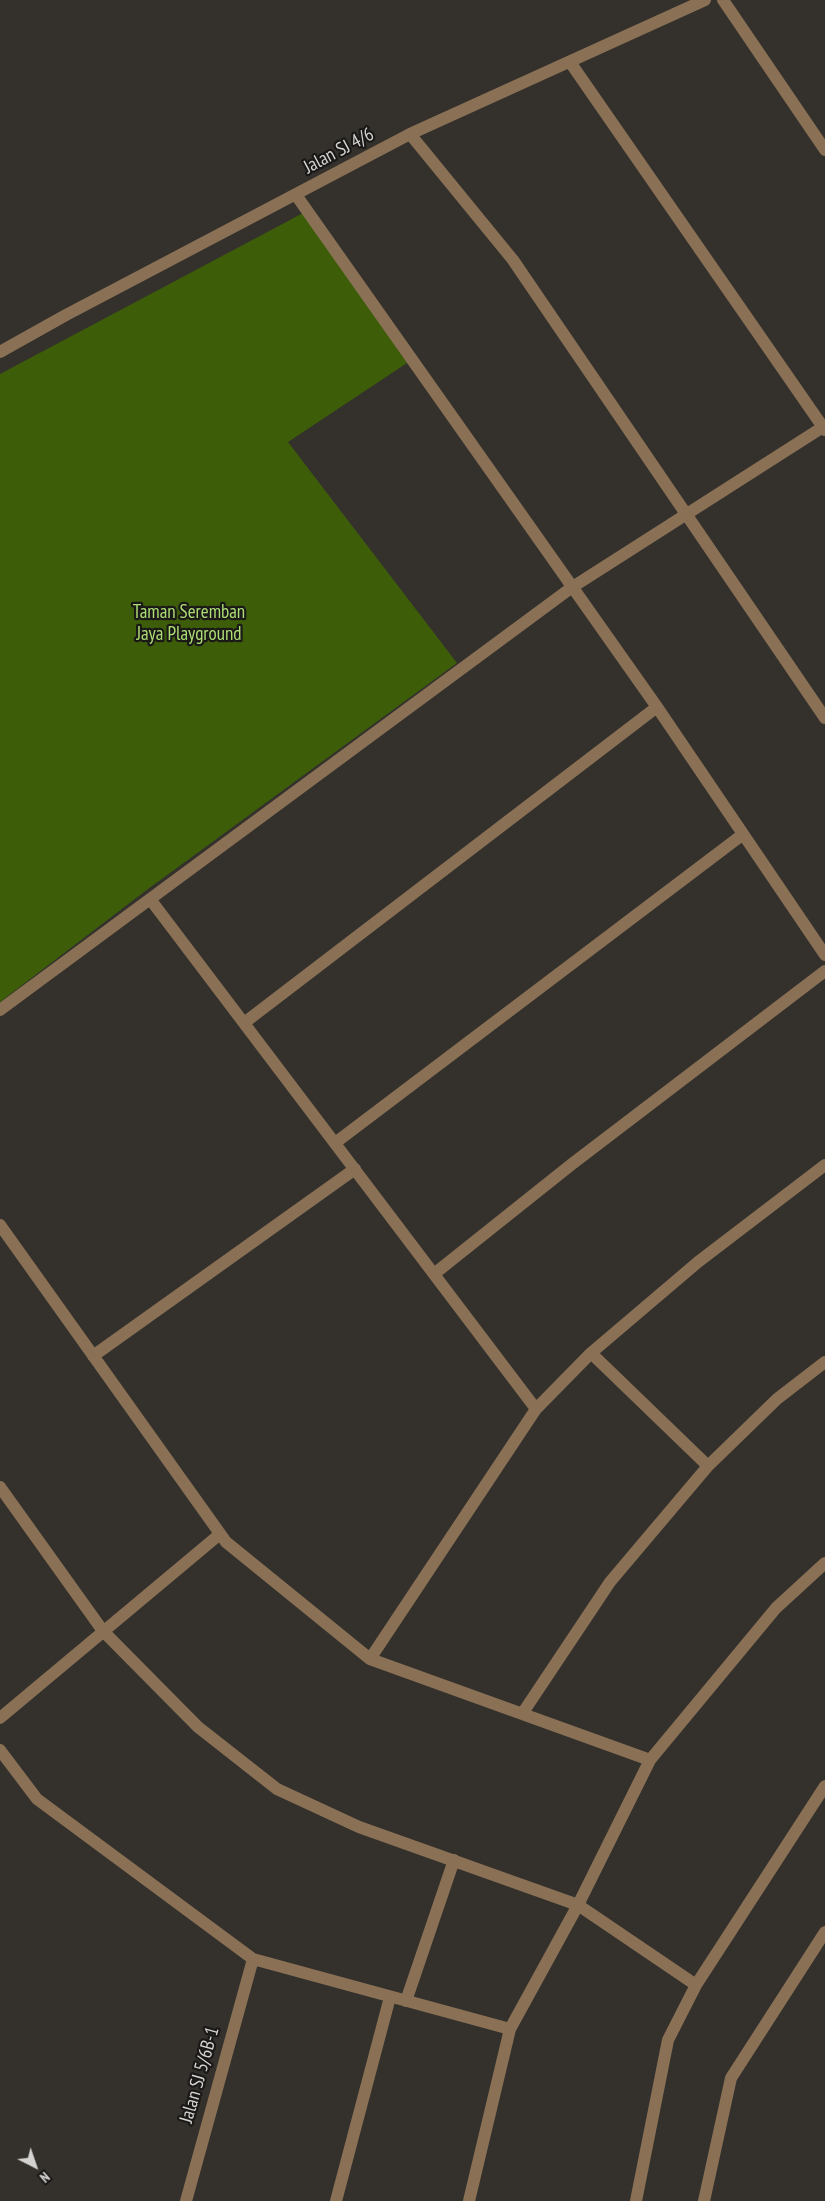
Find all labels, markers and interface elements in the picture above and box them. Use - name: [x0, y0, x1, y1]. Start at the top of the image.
- street label: Jalan SJ 4/6: [300, 123, 378, 179]
- park label: Taman Seremban Jaya Playground: [133, 602, 245, 646]
- street label: Jalan SJ 5/6B-1: [175, 2024, 225, 2126]
- north arrow: [10, 2141, 60, 2191]
- text: N: [36, 2168, 54, 2187]

